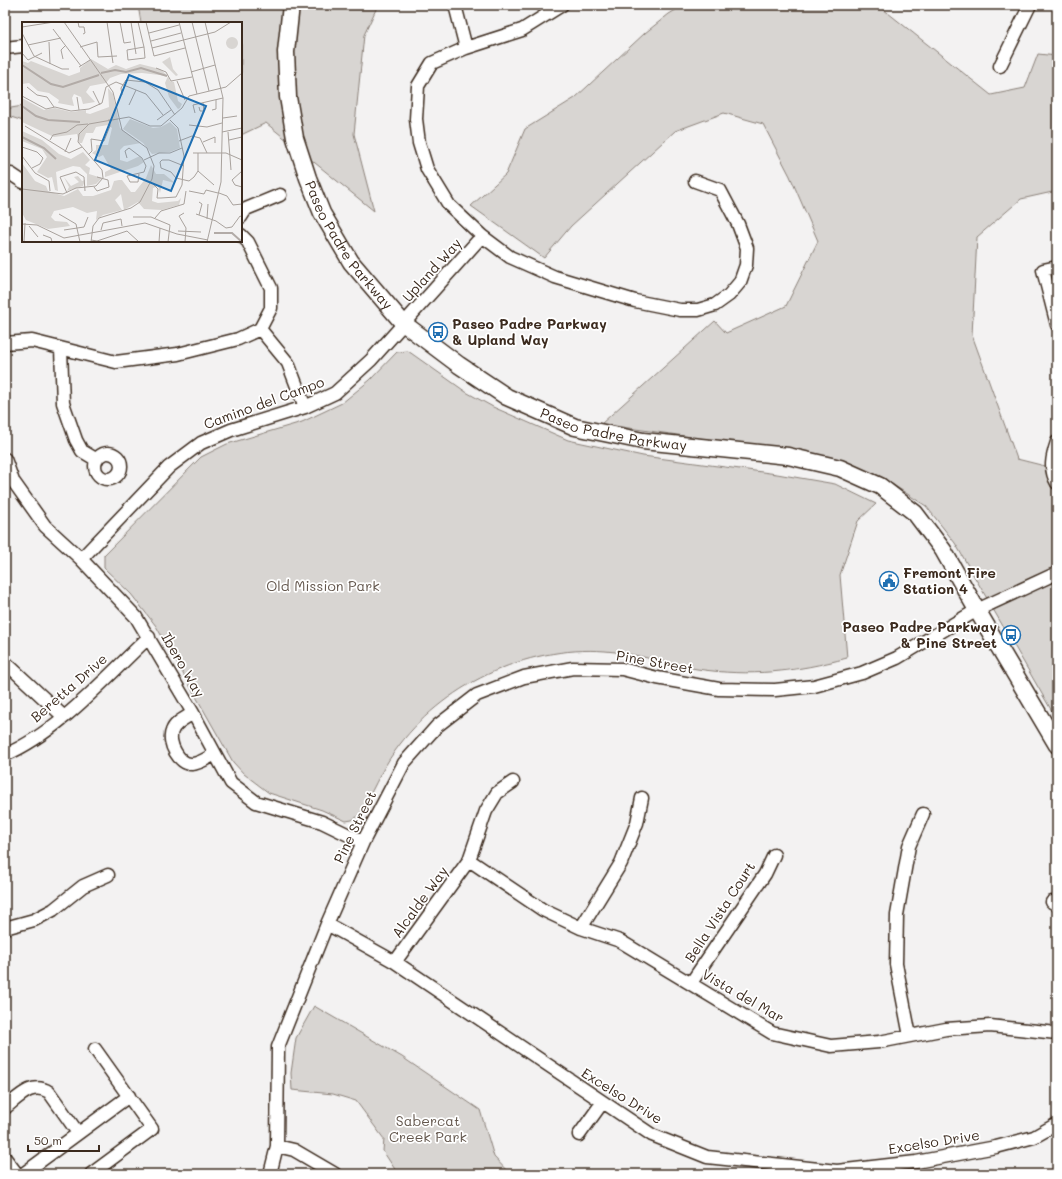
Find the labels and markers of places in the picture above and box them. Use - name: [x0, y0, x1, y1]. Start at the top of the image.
- place label: Paseo Padre Parkway & Upland Way: [452, 314, 607, 349]
- bus stop icon: Paseo Padre Parkway & Upland Way: [427, 321, 449, 343]
- place label: Fremont Fire Station 4: [903, 563, 996, 598]
- public building icon: Fremont Fire Station 4: [878, 570, 900, 592]
- place label: Paseo Padre Parkway & Pine Street: [842, 617, 997, 652]
- bus stop icon: Paseo Padre Parkway & Pine Street: [1000, 624, 1022, 646]

